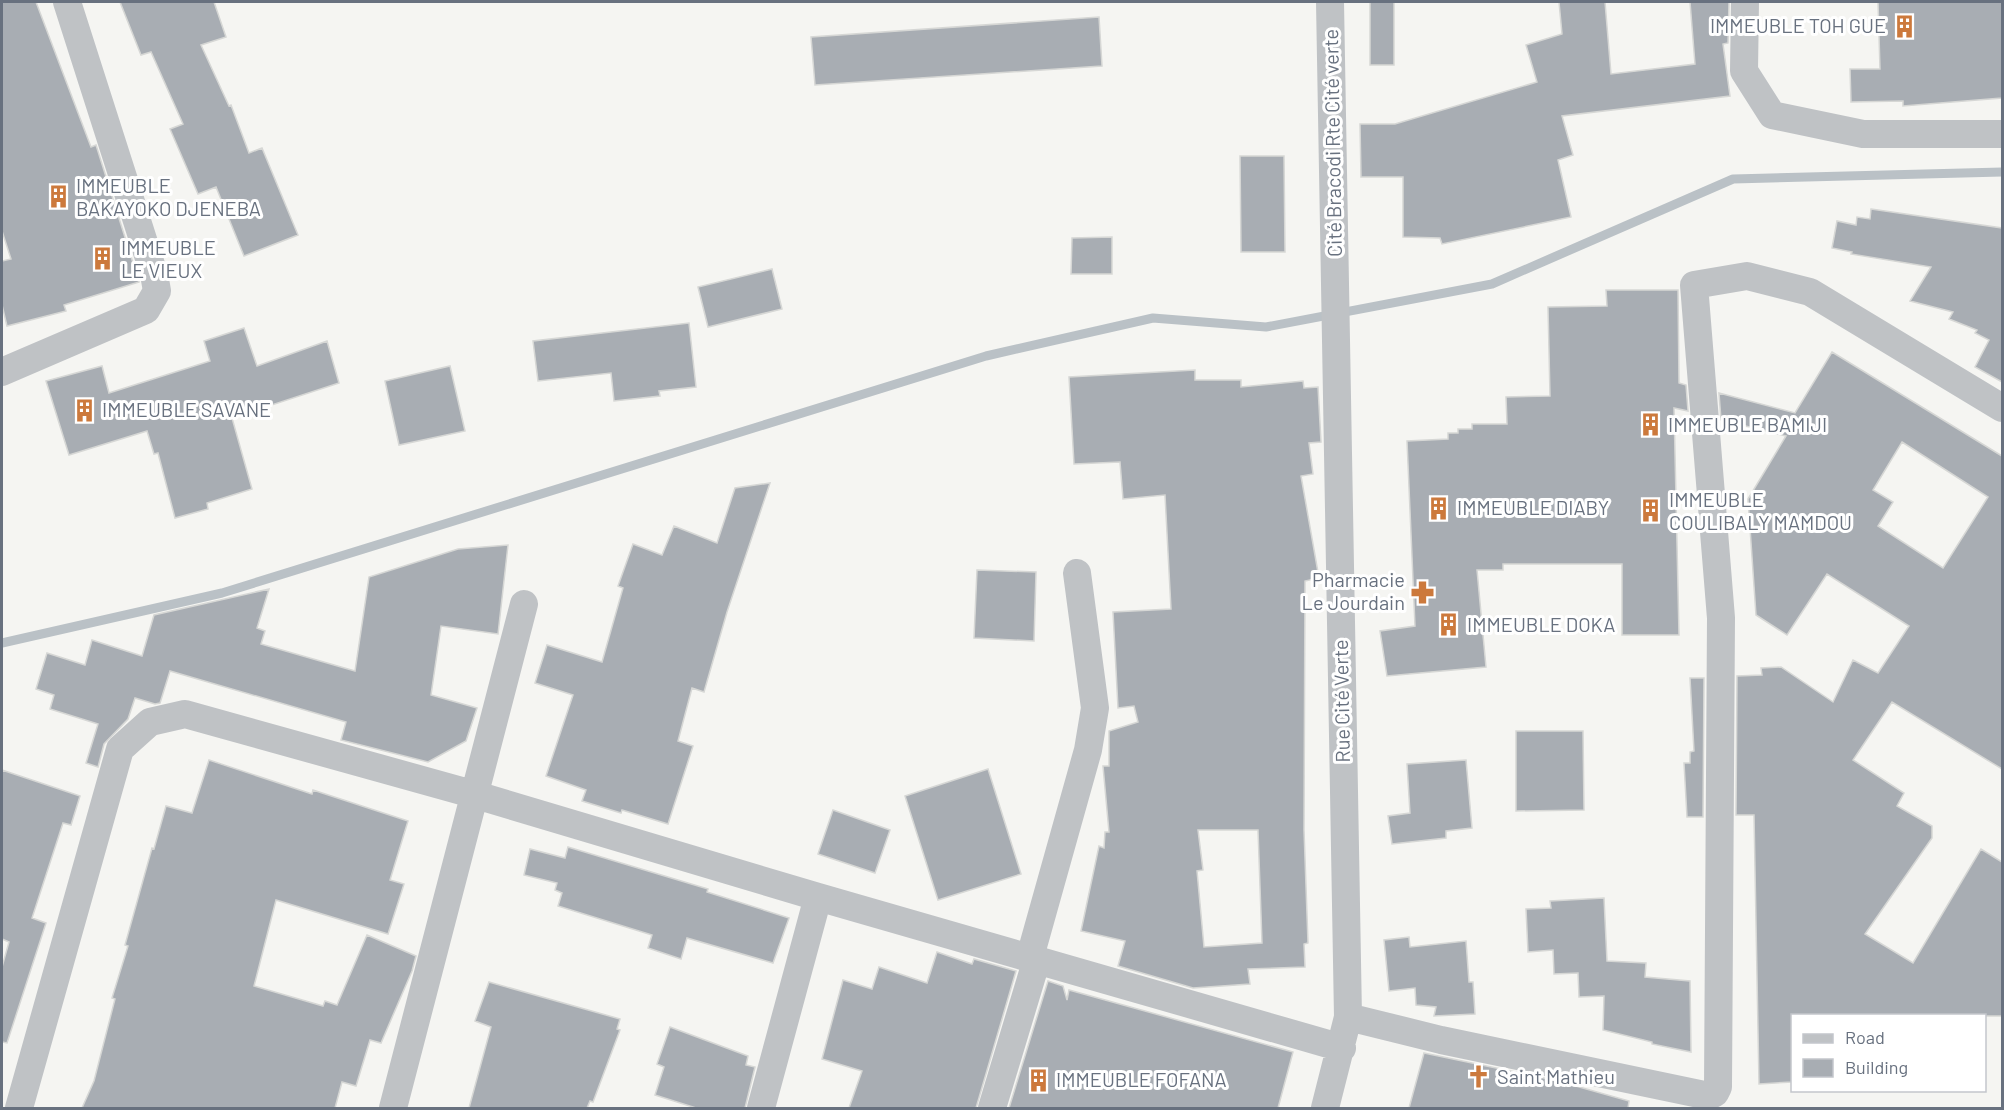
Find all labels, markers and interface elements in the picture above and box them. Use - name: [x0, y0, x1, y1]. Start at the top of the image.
- place label: IMMEUBLE TOH GUE: [1710, 13, 1886, 37]
- building icon: IMMEUBLE TOH GUE: [1891, 13, 1917, 39]
- street label: Cité Bracodi Rte Cité verte: [1318, 29, 1346, 257]
- place label: IMMEUBLE BAKAYOKO DJENEBA: [76, 173, 261, 220]
- building icon: IMMEUBLE BAKAYOKO DJENEBA: [45, 184, 71, 210]
- place label: IMMEUBLE LE VIEUX: [121, 235, 216, 282]
- building icon: IMMEUBLE LE VIEUX: [90, 246, 116, 272]
- building icon: IMMEUBLE SAVANE: [71, 397, 97, 423]
- place label: IMMEUBLE SAVANE: [102, 397, 271, 421]
- building icon: IMMEUBLE BAMIJI: [1637, 412, 1663, 438]
- place label: IMMEUBLE BAMIJI: [1668, 412, 1827, 436]
- place label: IMMEUBLE COULIBALY MAMDOU: [1669, 487, 1852, 534]
- building icon: IMMEUBLE DIABY: [1426, 495, 1452, 521]
- place label: IMMEUBLE DIABY: [1457, 495, 1609, 519]
- building icon: IMMEUBLE COULIBALY MAMDOU: [1638, 498, 1664, 524]
- place label: Pharmacie Le Jourdain: [1302, 567, 1405, 614]
- pharmacy icon: Pharmacie Le Jourdain: [1410, 579, 1436, 605]
- building icon: IMMEUBLE DOKA: [1436, 612, 1462, 638]
- place label: IMMEUBLE DOKA: [1467, 612, 1616, 636]
- street label: Rue Cité Verte: [1328, 639, 1354, 763]
- legend: [1791, 1014, 1986, 1092]
- text: Road: [1845, 1026, 1885, 1048]
- text: Building: [1845, 1056, 1908, 1078]
- church icon: Saint Mathieu: [1466, 1064, 1492, 1090]
- place label: Saint Mathieu: [1497, 1064, 1615, 1088]
- building icon: IMMEUBLE FOFANA: [1025, 1067, 1051, 1093]
- place label: IMMEUBLE FOFANA: [1056, 1067, 1227, 1091]

